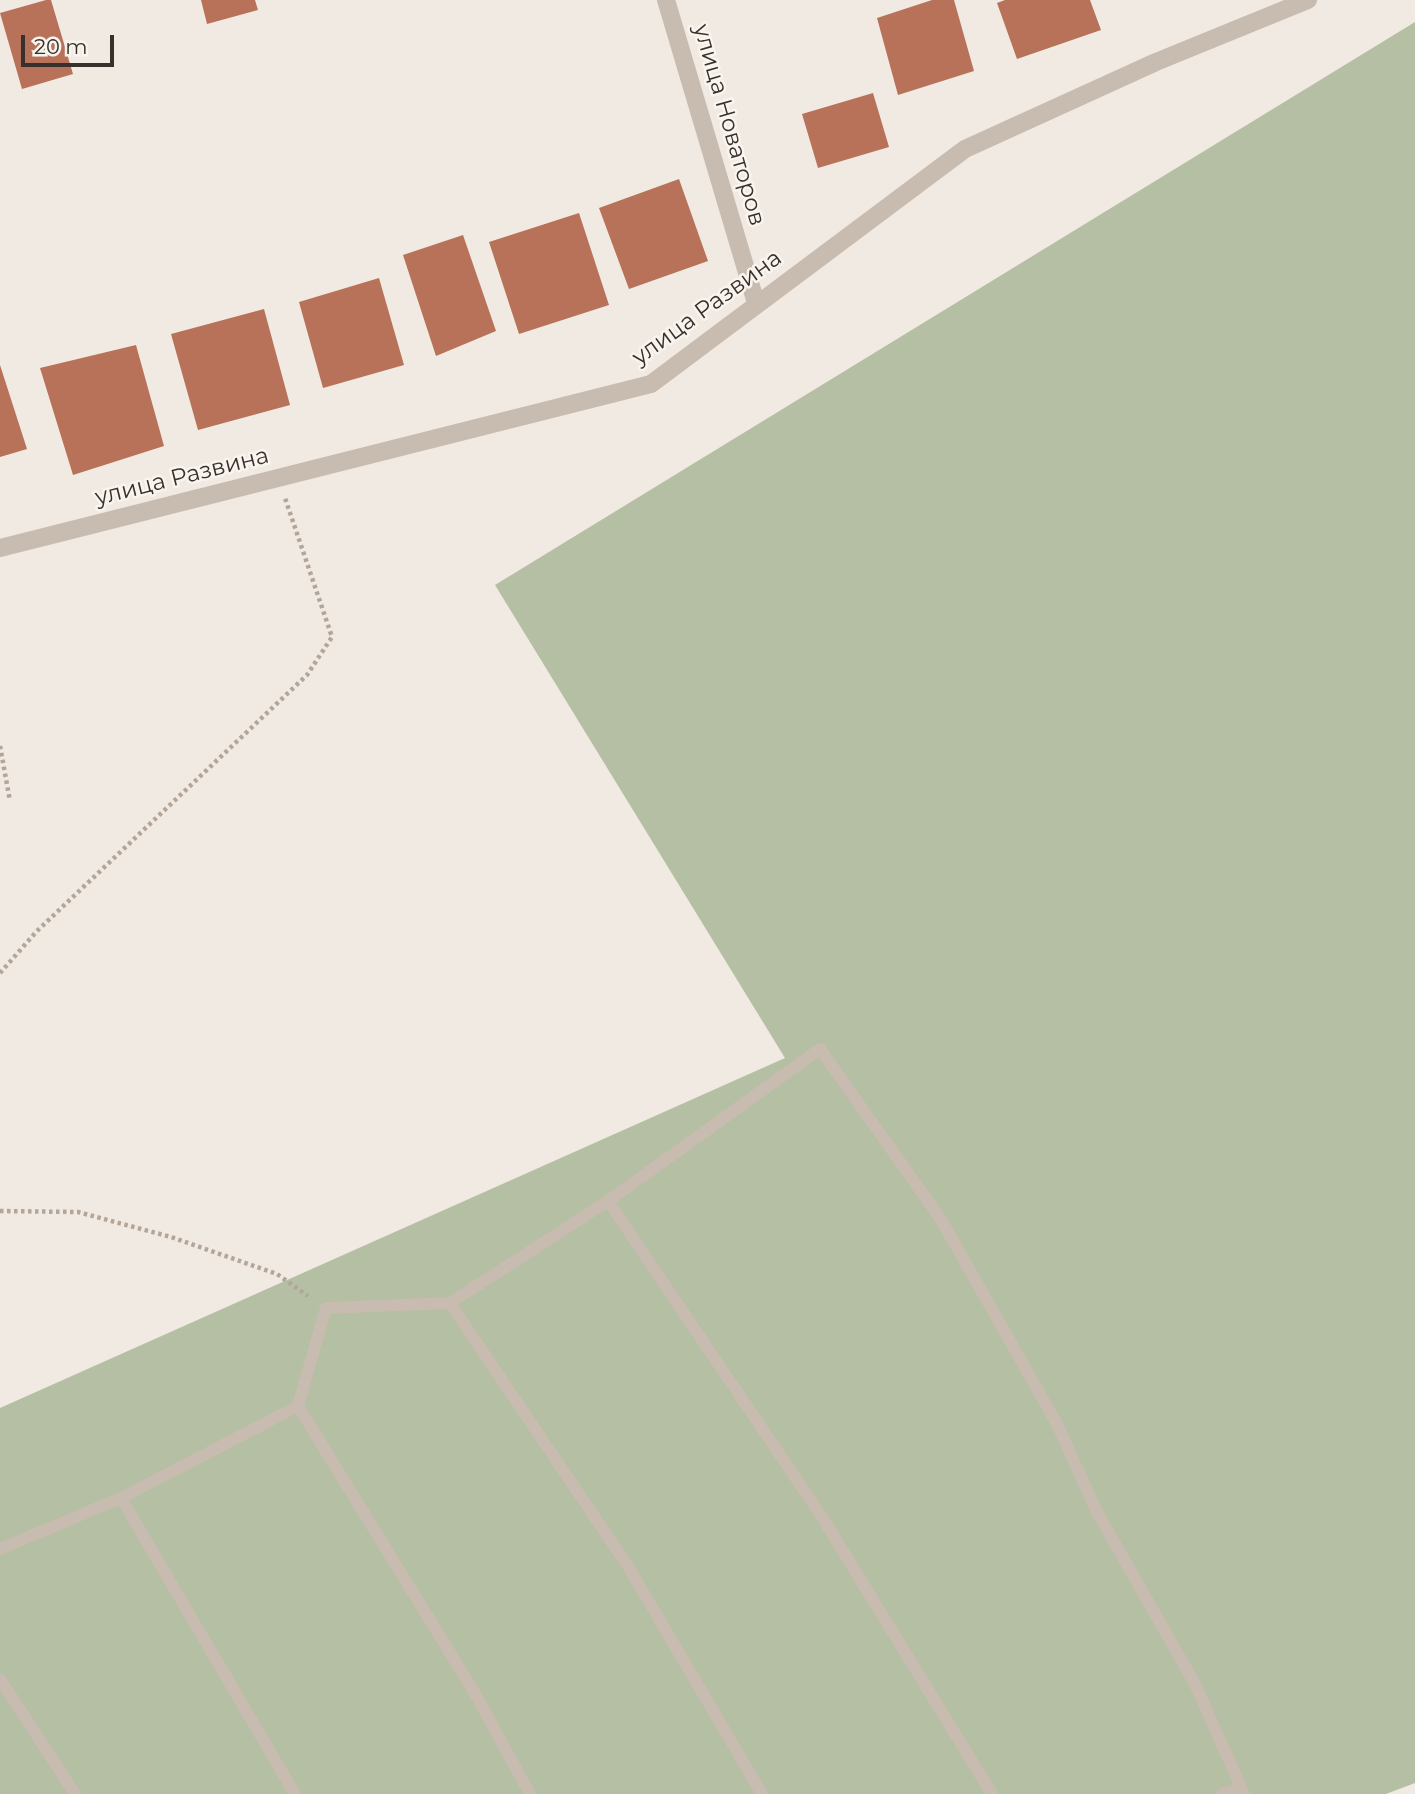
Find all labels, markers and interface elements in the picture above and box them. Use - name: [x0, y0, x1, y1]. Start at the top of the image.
- scale bar: [24, 21, 117, 65]
- street label: улица Новаторов: [687, 21, 771, 229]
- text: 20 m: [34, 34, 88, 59]
- street label: улица Развина: [627, 244, 787, 372]
- street label: улица Развина: [92, 442, 272, 512]

